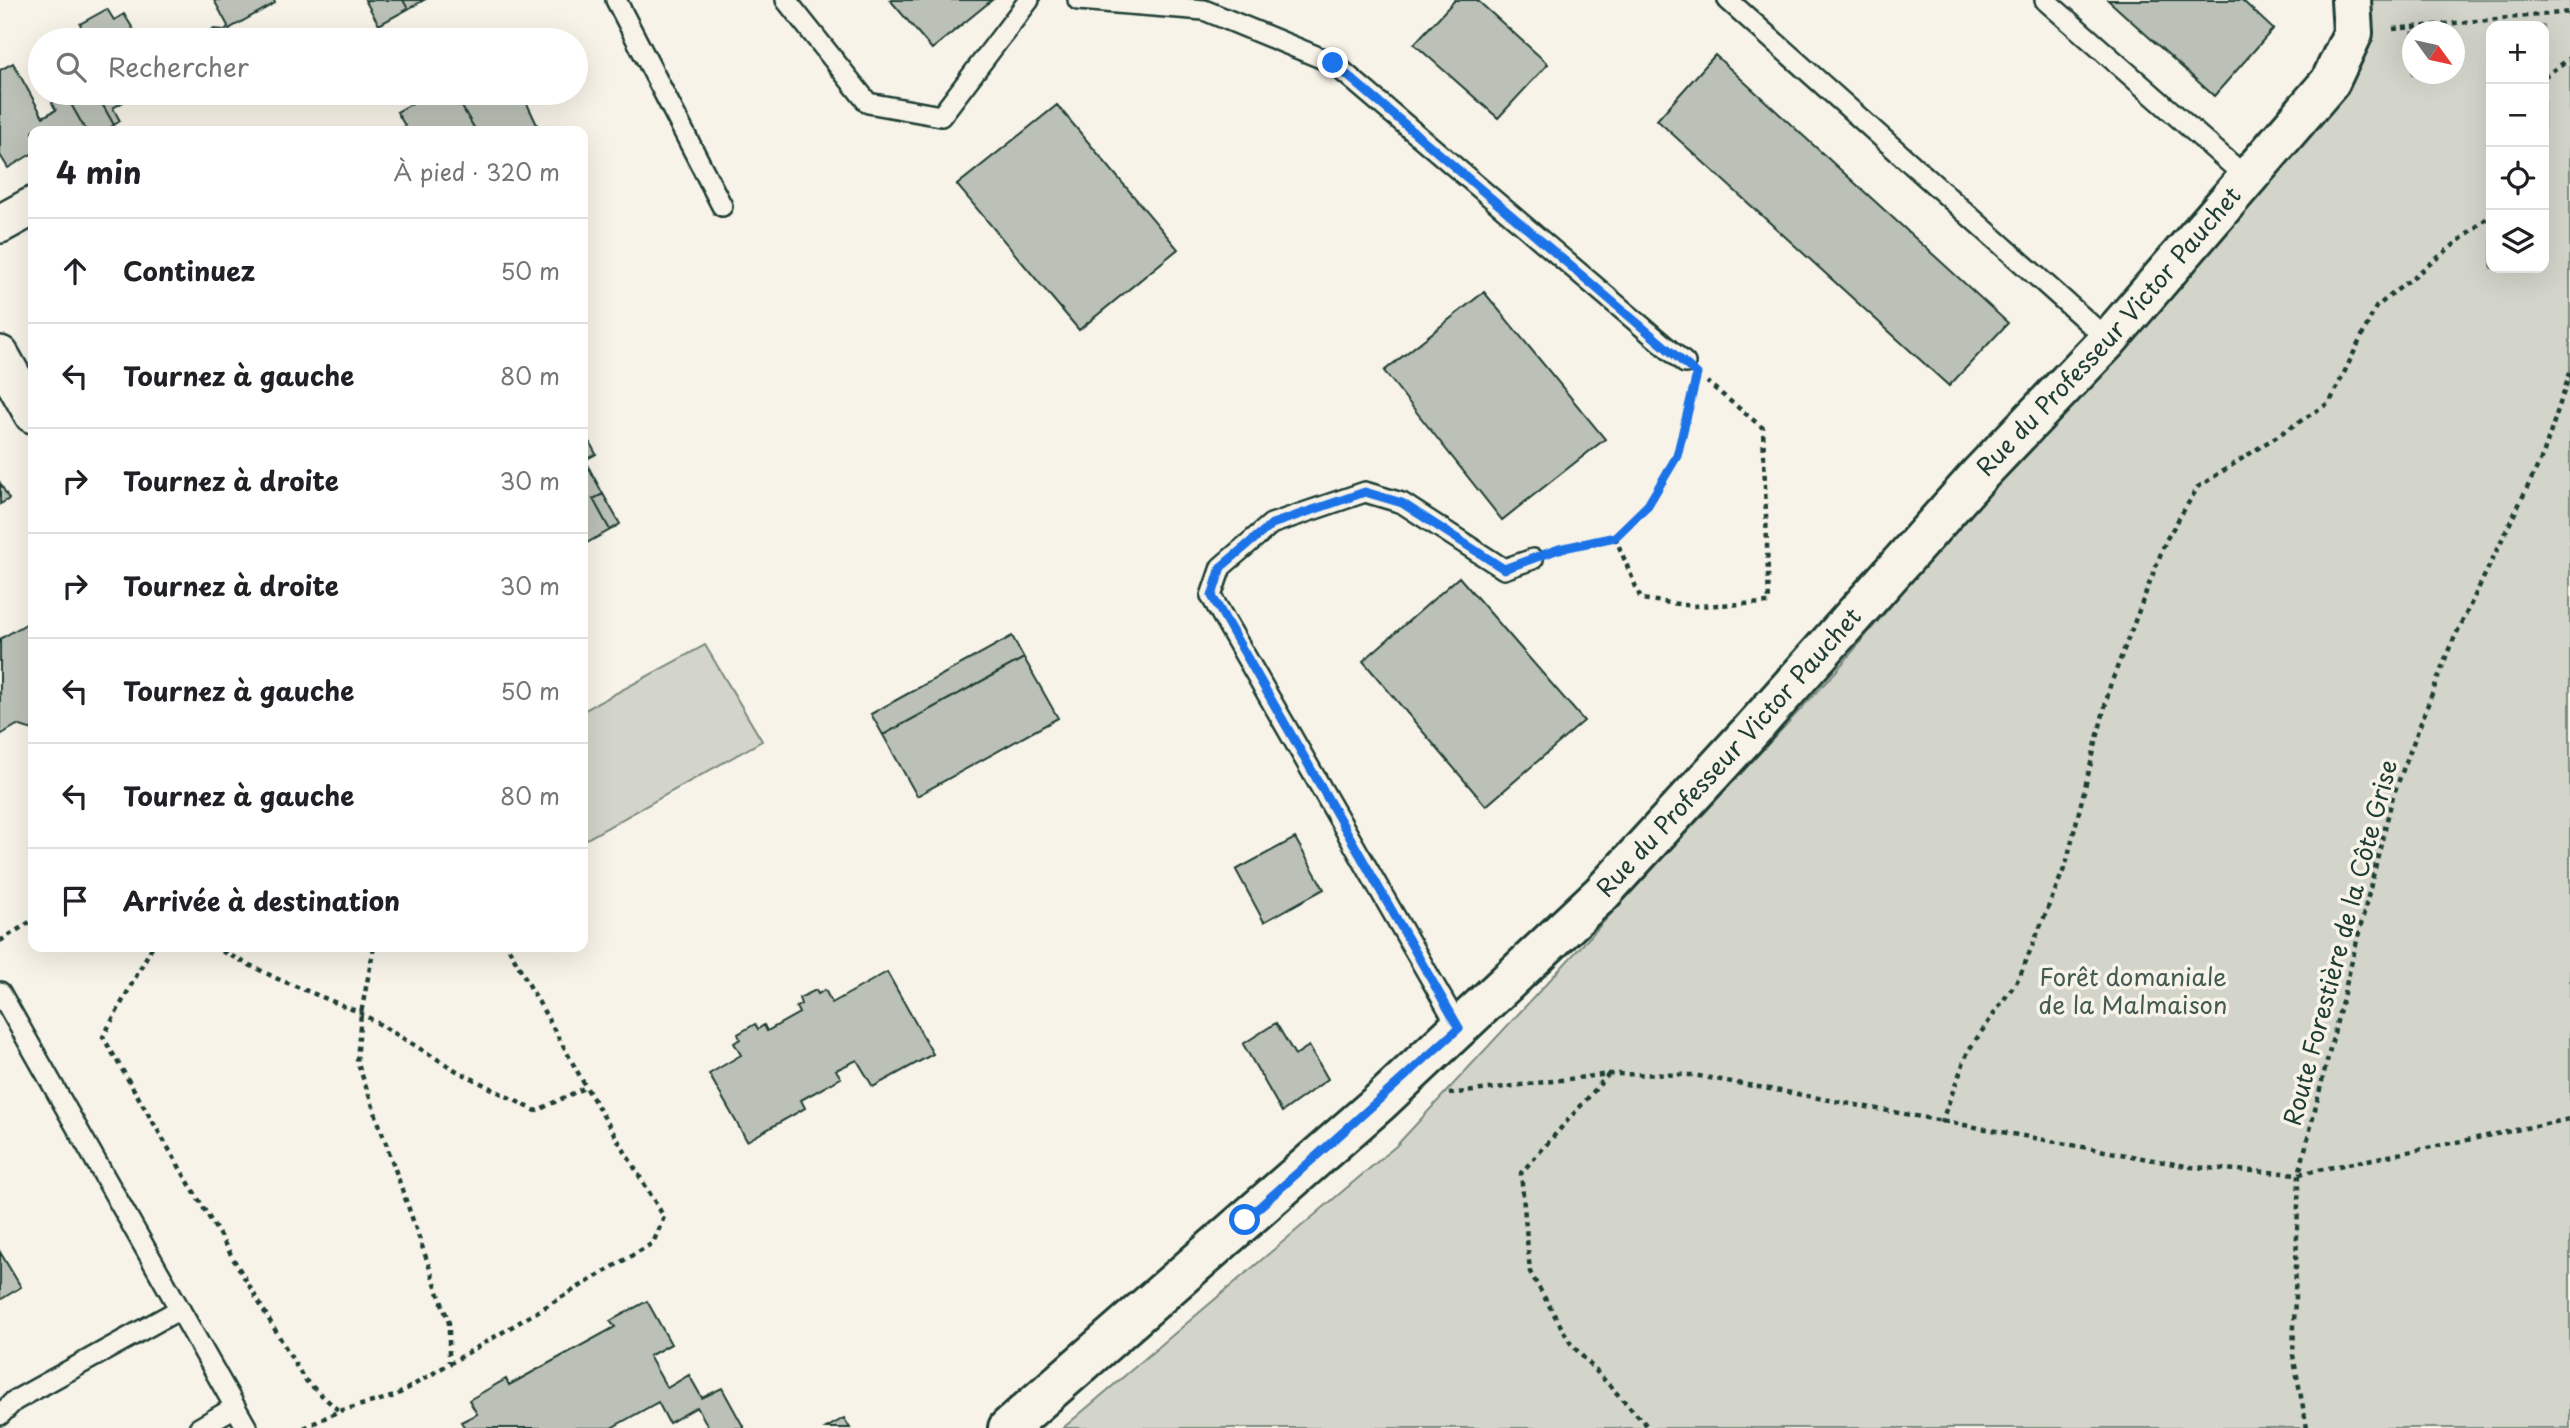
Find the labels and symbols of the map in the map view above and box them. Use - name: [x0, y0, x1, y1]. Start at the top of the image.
- north arrow: [2402, 21, 2465, 84]
- route end: [1317, 47, 1348, 78]
- street label: Rue du Professeur Victor Pauchet: [1967, 178, 2249, 483]
- street label: Rue du Professeur Victor Pauchet: [1587, 599, 1869, 904]
- street label: Route Forestière de la Côte Grise: [2273, 756, 2405, 1129]
- park label: Forêt domaniale de la Malmaison: [2039, 958, 2227, 1022]
- route start: [1229, 1204, 1260, 1235]

